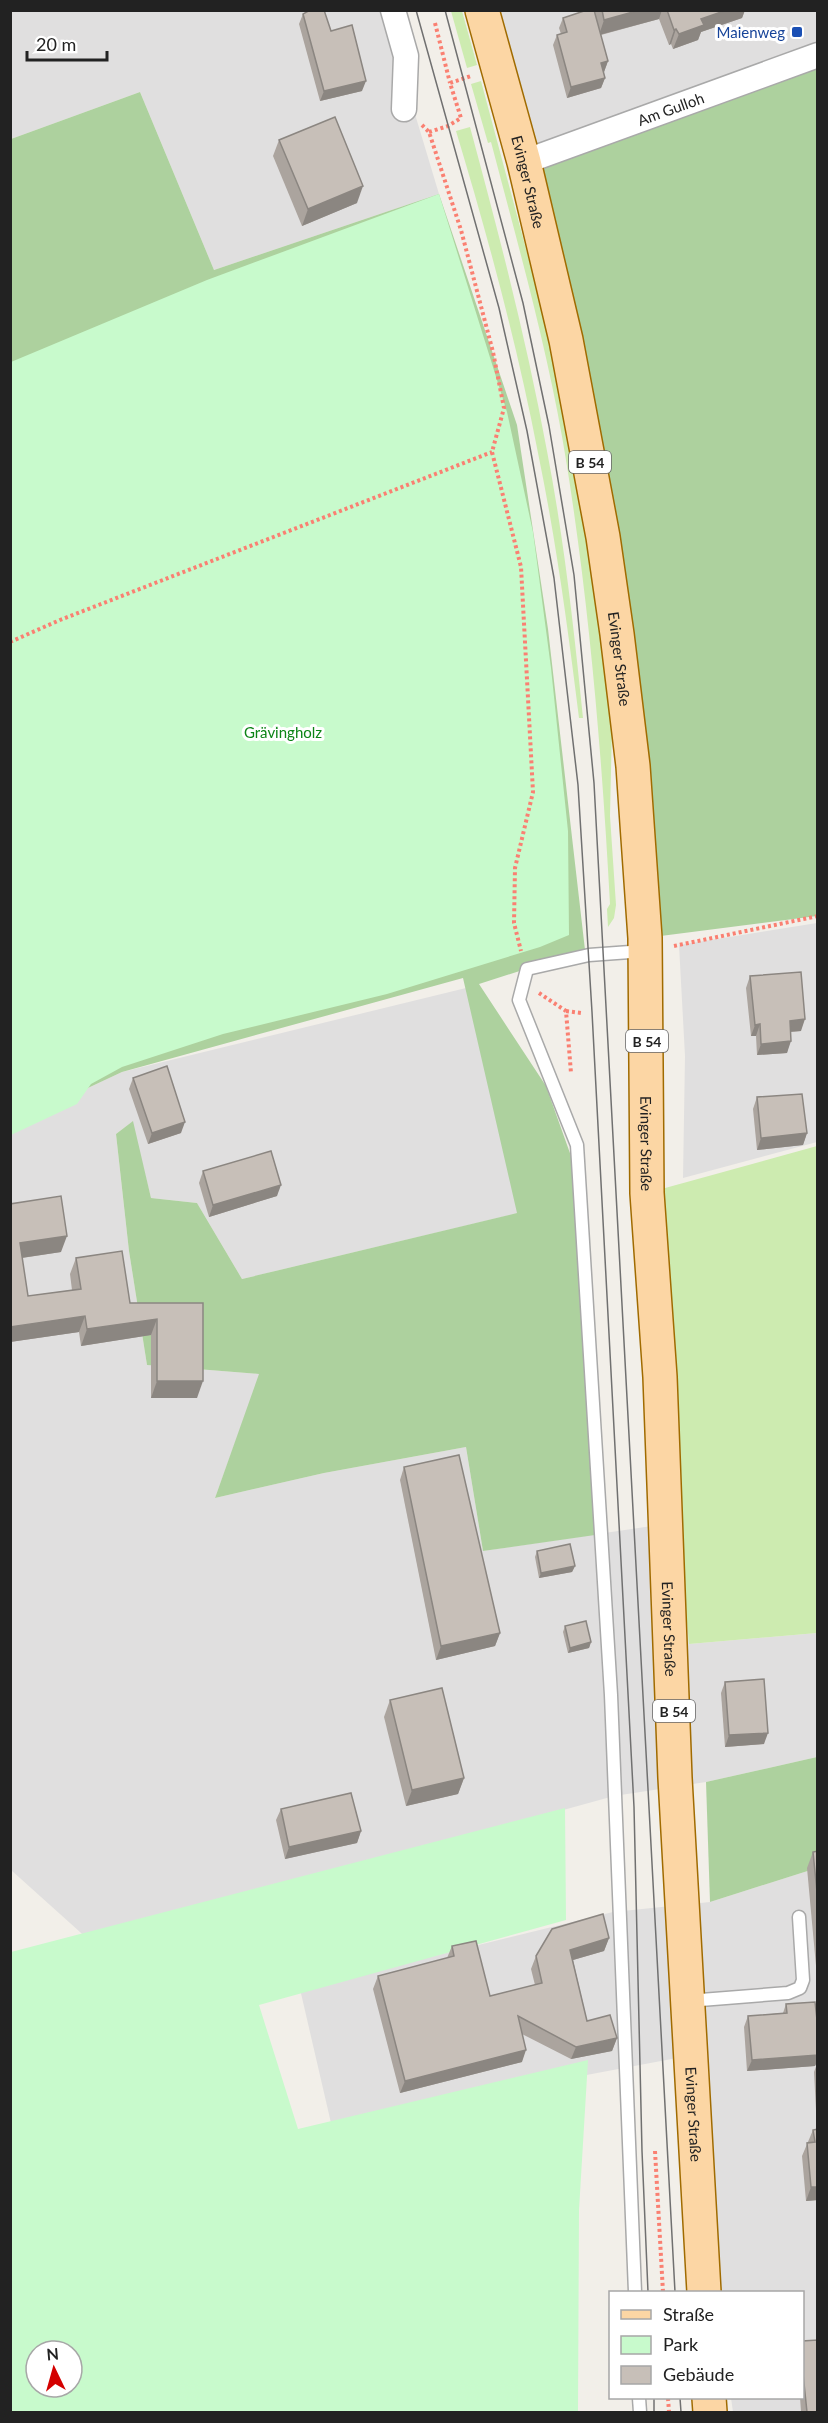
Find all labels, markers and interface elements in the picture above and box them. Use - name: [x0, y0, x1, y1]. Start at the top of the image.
- place label: Maienweg: [717, 23, 785, 41]
- scale bar: [27, 24, 106, 62]
- marker: Maienweg: [790, 25, 804, 39]
- text: 20 m: [36, 33, 76, 55]
- street label: Am Gulloh: [635, 88, 706, 129]
- street label: Evinger Straße: [508, 133, 548, 230]
- road number: B 54: [569, 451, 611, 473]
- street label: Evinger Straße: [605, 610, 635, 707]
- park label: Grävingholz: [244, 723, 322, 741]
- road number: B 54: [626, 1030, 668, 1052]
- street label: Evinger Straße: [637, 1096, 656, 1191]
- street label: Evinger Straße: [659, 1581, 680, 1677]
- road number: B 54: [653, 1700, 695, 1722]
- street label: Evinger Straße: [682, 2066, 706, 2162]
- legend: [609, 2291, 804, 2399]
- text: Straße: [663, 2303, 714, 2325]
- text: Park: [663, 2333, 699, 2355]
- north arrow: [24, 2339, 84, 2399]
- text: N: [46, 2344, 60, 2364]
- text: Gebäude: [663, 2363, 734, 2385]

